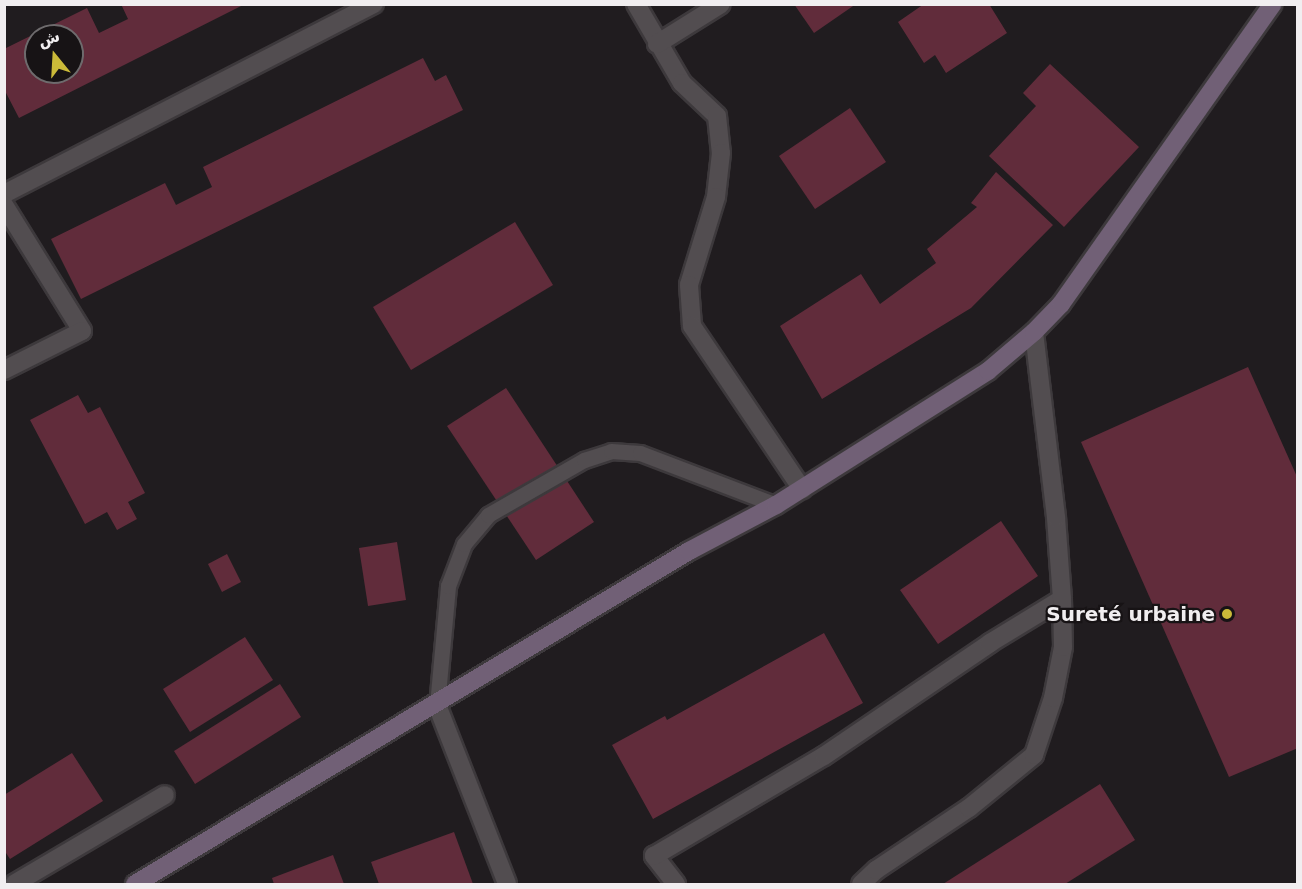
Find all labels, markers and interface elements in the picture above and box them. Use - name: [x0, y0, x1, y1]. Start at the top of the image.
- north arrow: [24, 24, 84, 84]
- text: ش: [35, 26, 62, 51]
- place label: Sureté urbaine: [1046, 602, 1215, 626]
- marker: Sureté urbaine: [1220, 607, 1234, 621]

